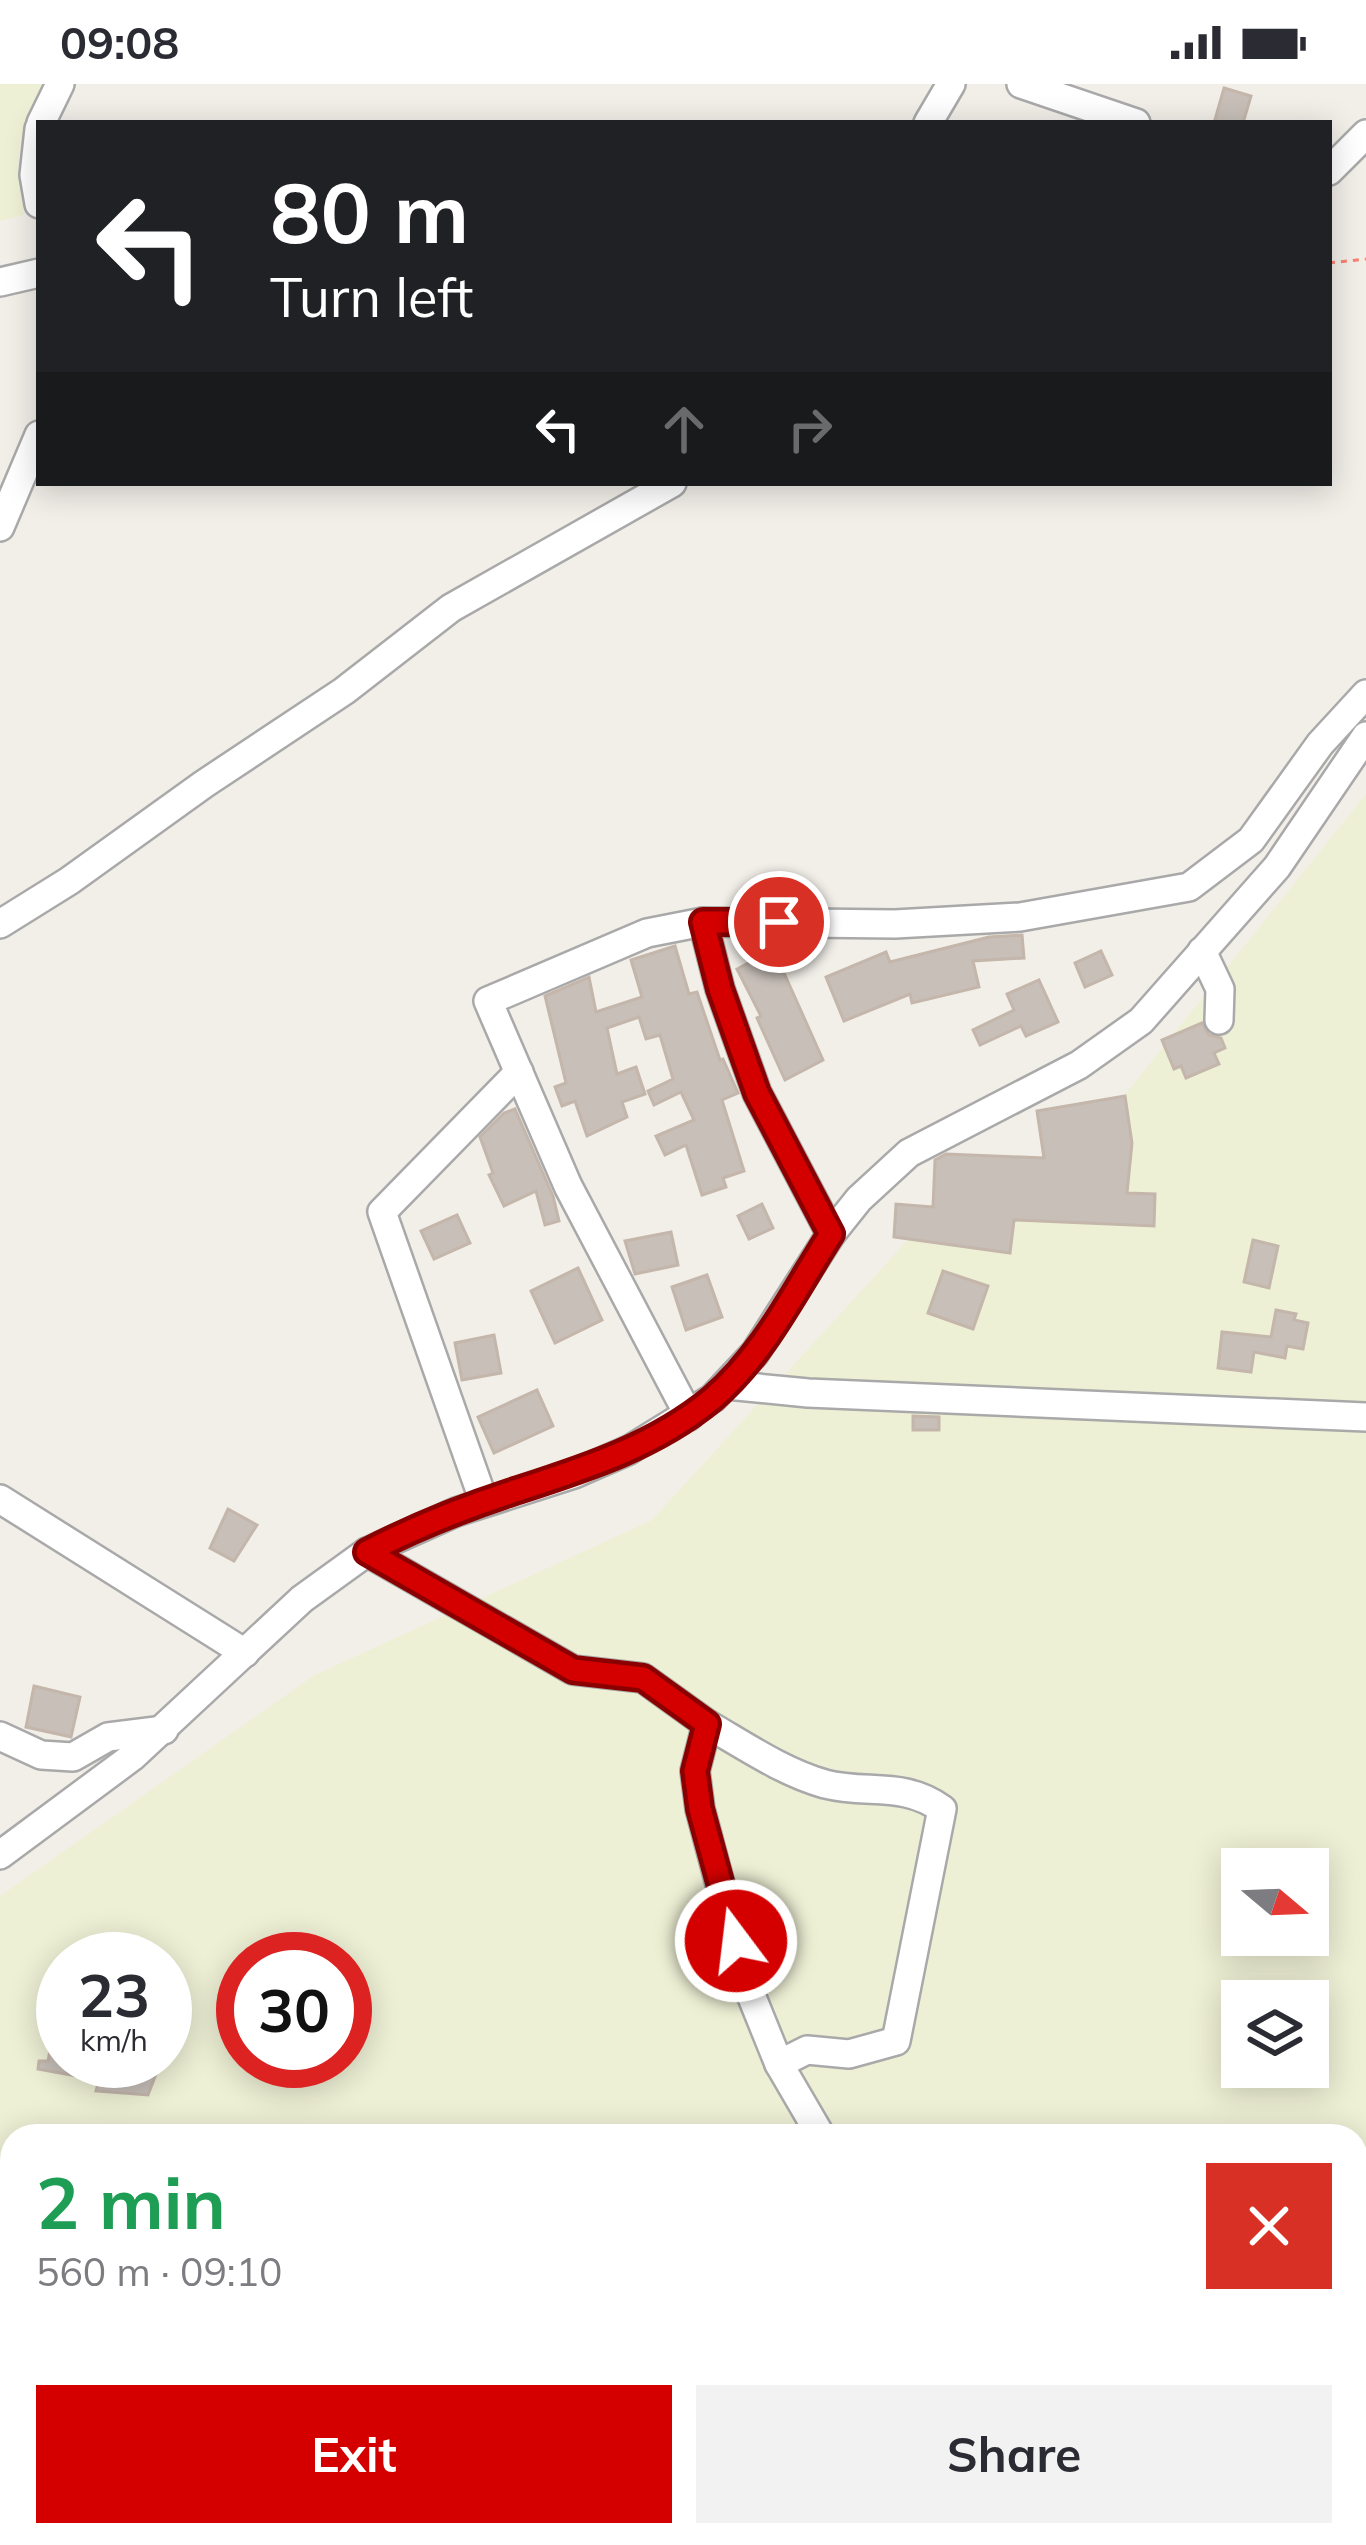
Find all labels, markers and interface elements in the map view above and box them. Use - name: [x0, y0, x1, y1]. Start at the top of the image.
- text: 09:08: [60, 14, 179, 70]
- text: 80 m: [270, 159, 469, 264]
- icon: left: [72, 168, 228, 324]
- text: Turn left: [270, 263, 473, 331]
- icon: left: [525, 396, 591, 462]
- icon: ahead: [651, 396, 717, 462]
- icon: right: [777, 396, 843, 462]
- pin: [728, 871, 830, 973]
- icon: arrive: [746, 889, 812, 955]
- north arrow: [1221, 1848, 1329, 1956]
- map controls: [1221, 1848, 1329, 2088]
- position arrow: [673, 1878, 799, 2004]
- speed limit sign: 30: [216, 1932, 372, 2088]
- text: 23: [78, 1957, 150, 2032]
- button: layers: [1221, 1980, 1329, 2088]
- text: km/h: [80, 2021, 148, 2059]
- text: 2 min: [36, 2157, 226, 2247]
- button: close: [1206, 2163, 1332, 2289]
- text: 560 m · 09:10: [36, 2247, 282, 2296]
- button: Exit: [36, 2385, 672, 2523]
- button: Share: [696, 2385, 1332, 2523]

